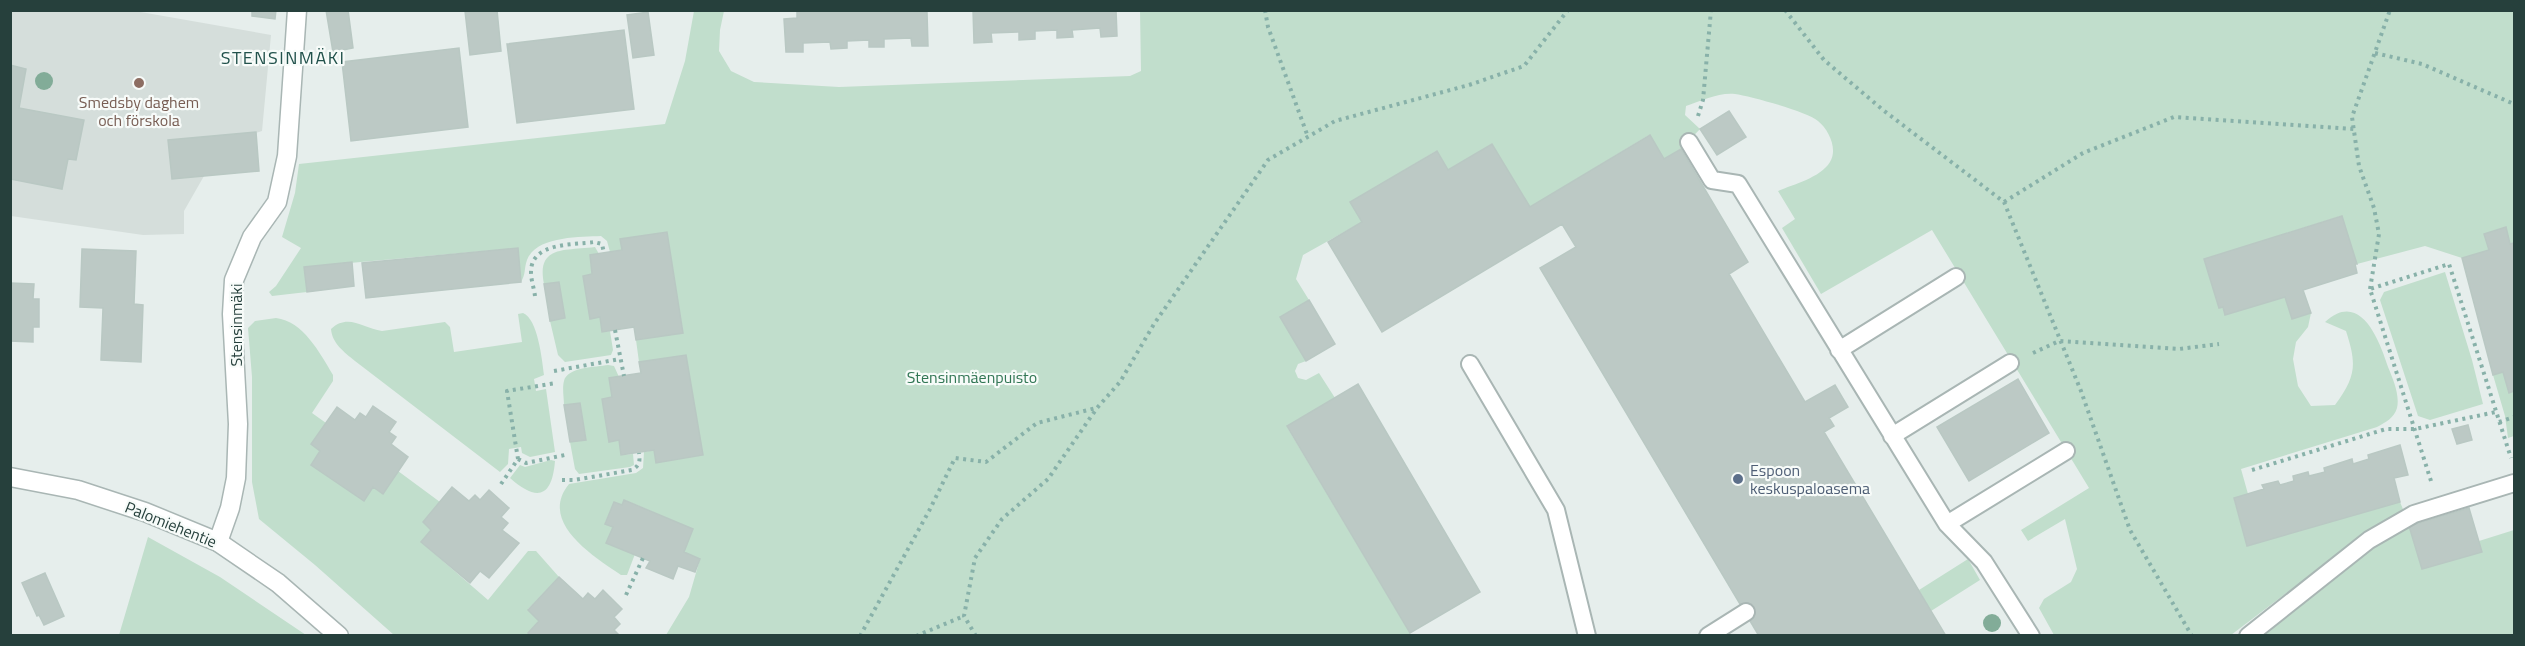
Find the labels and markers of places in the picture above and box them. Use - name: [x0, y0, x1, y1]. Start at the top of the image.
- marker: Smedsby daghem och förskola: [132, 76, 146, 90]
- place label: Smedsby daghem och förskola: [79, 90, 199, 132]
- place label: Espoon keskuspaloasema: [1750, 458, 1870, 500]
- marker: Espoon keskuspaloasema: [1731, 472, 1745, 486]

